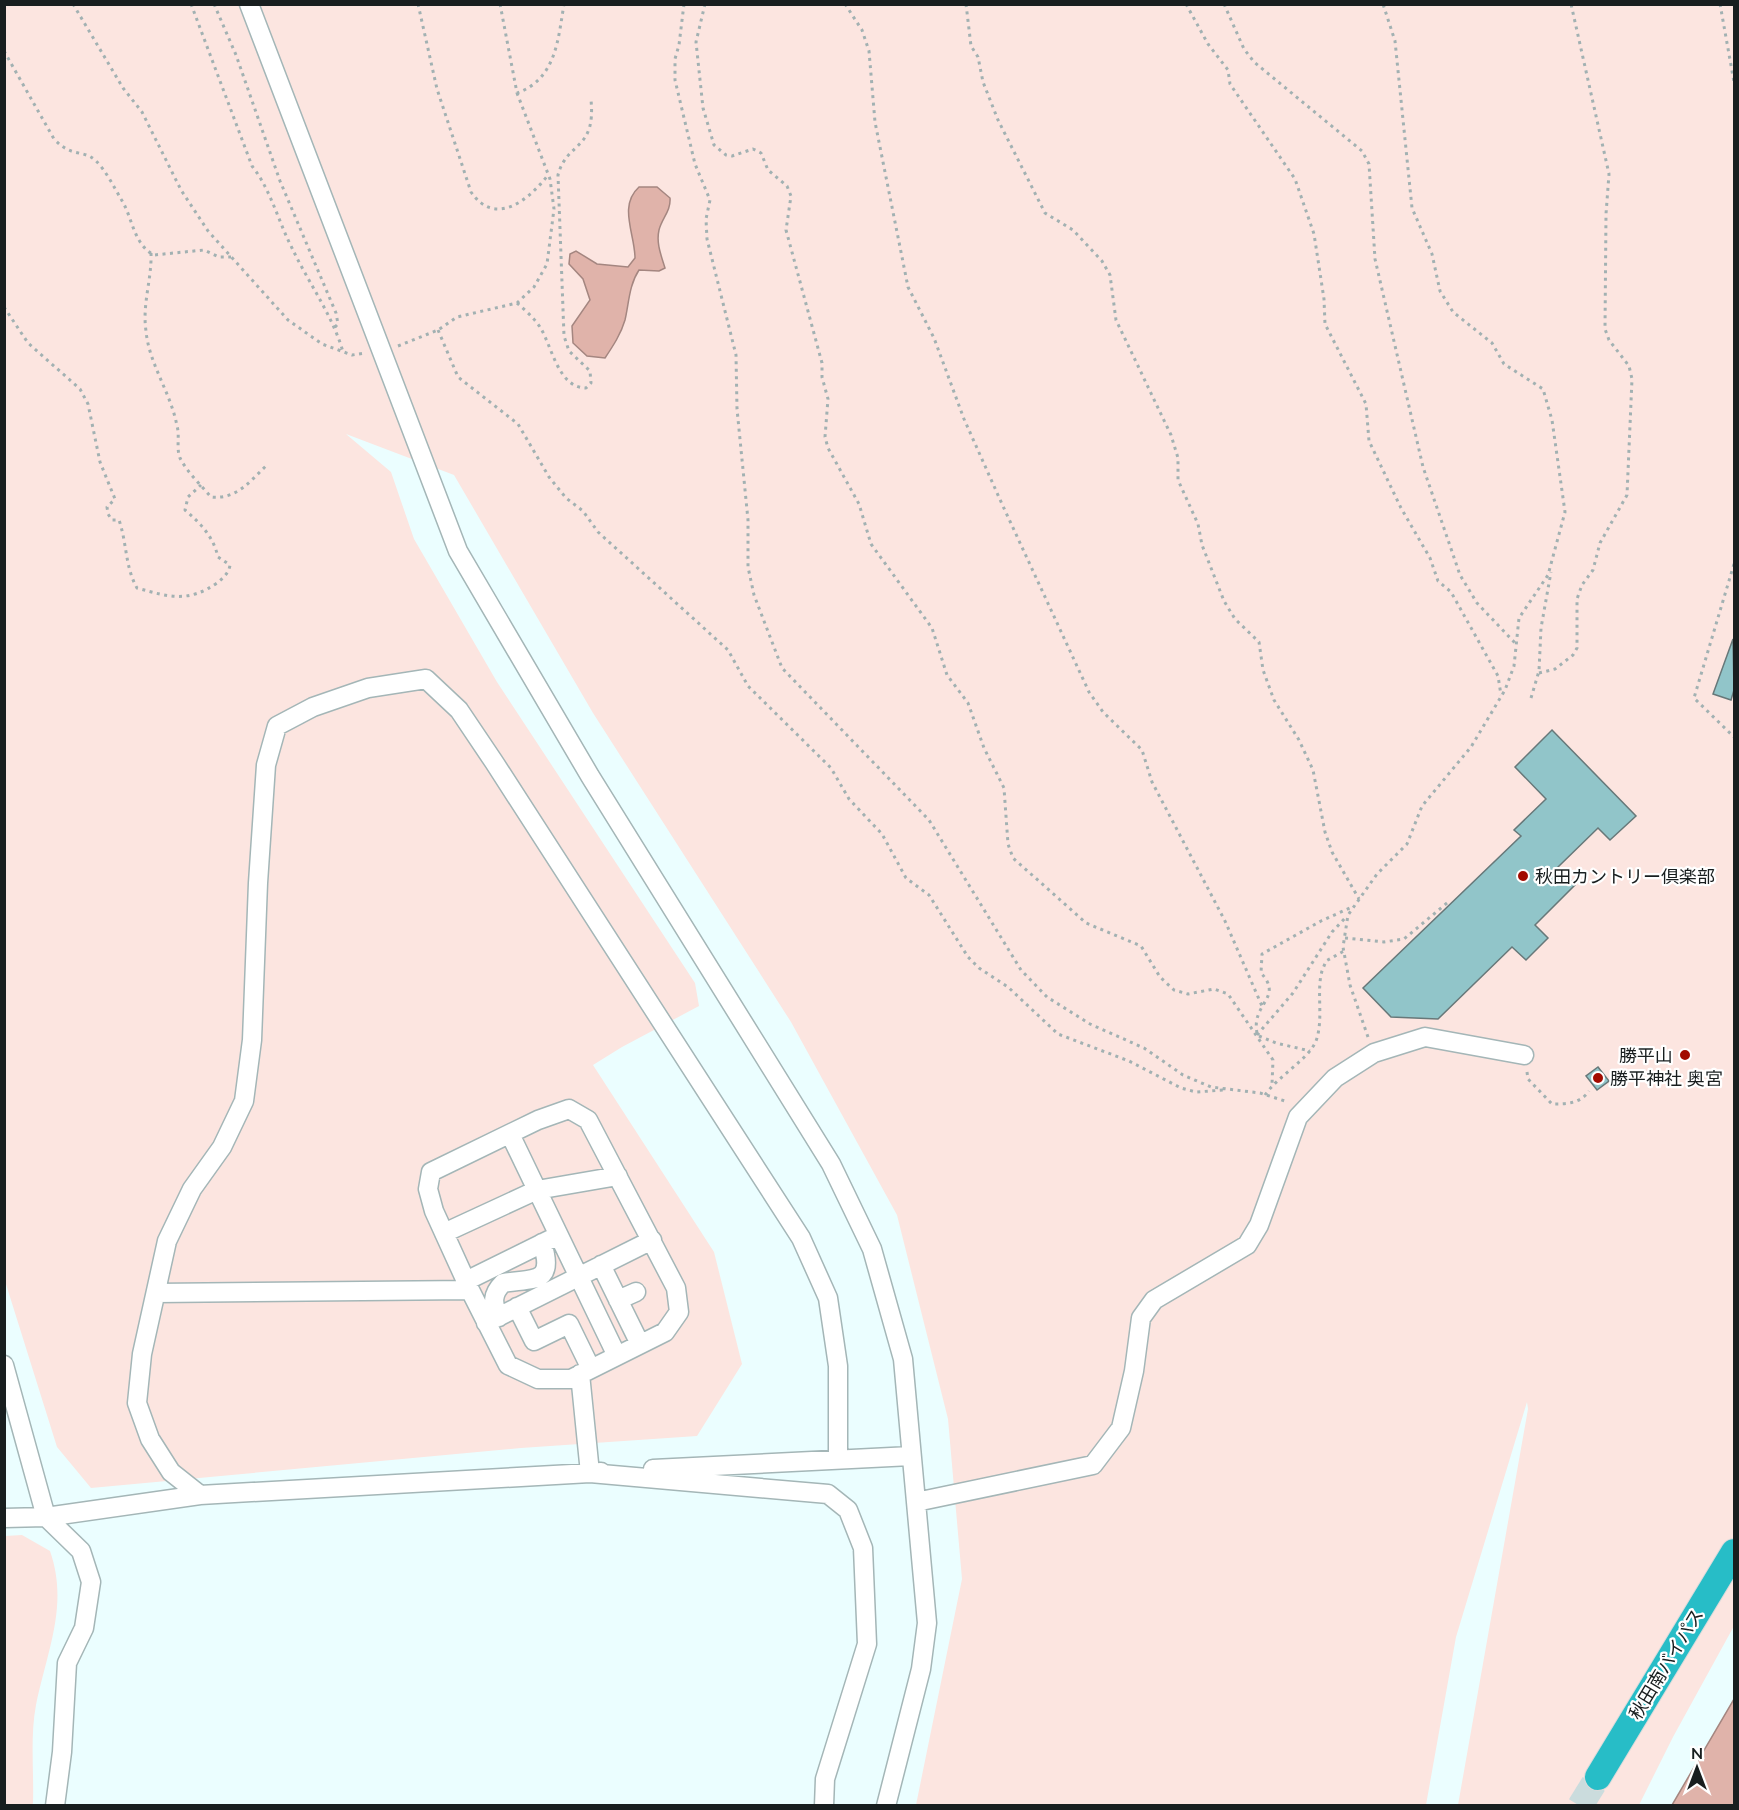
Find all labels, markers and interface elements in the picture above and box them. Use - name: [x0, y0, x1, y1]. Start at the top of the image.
- place label: 秋田カントリー倶楽部: [1535, 865, 1715, 888]
- marker: 秋田カントリー倶楽部: [1516, 869, 1530, 883]
- place label: 勝平山: [1619, 1044, 1673, 1067]
- marker: 勝平山: [1678, 1048, 1692, 1062]
- place label: 勝平神社 奥宮: [1610, 1067, 1723, 1090]
- marker: 勝平神社 奥宮: [1591, 1071, 1605, 1085]
- street label: 秋田南バイパス: [1624, 1604, 1708, 1724]
- north arrow: [1667, 1738, 1727, 1798]
- text: N: [1691, 1743, 1703, 1763]

